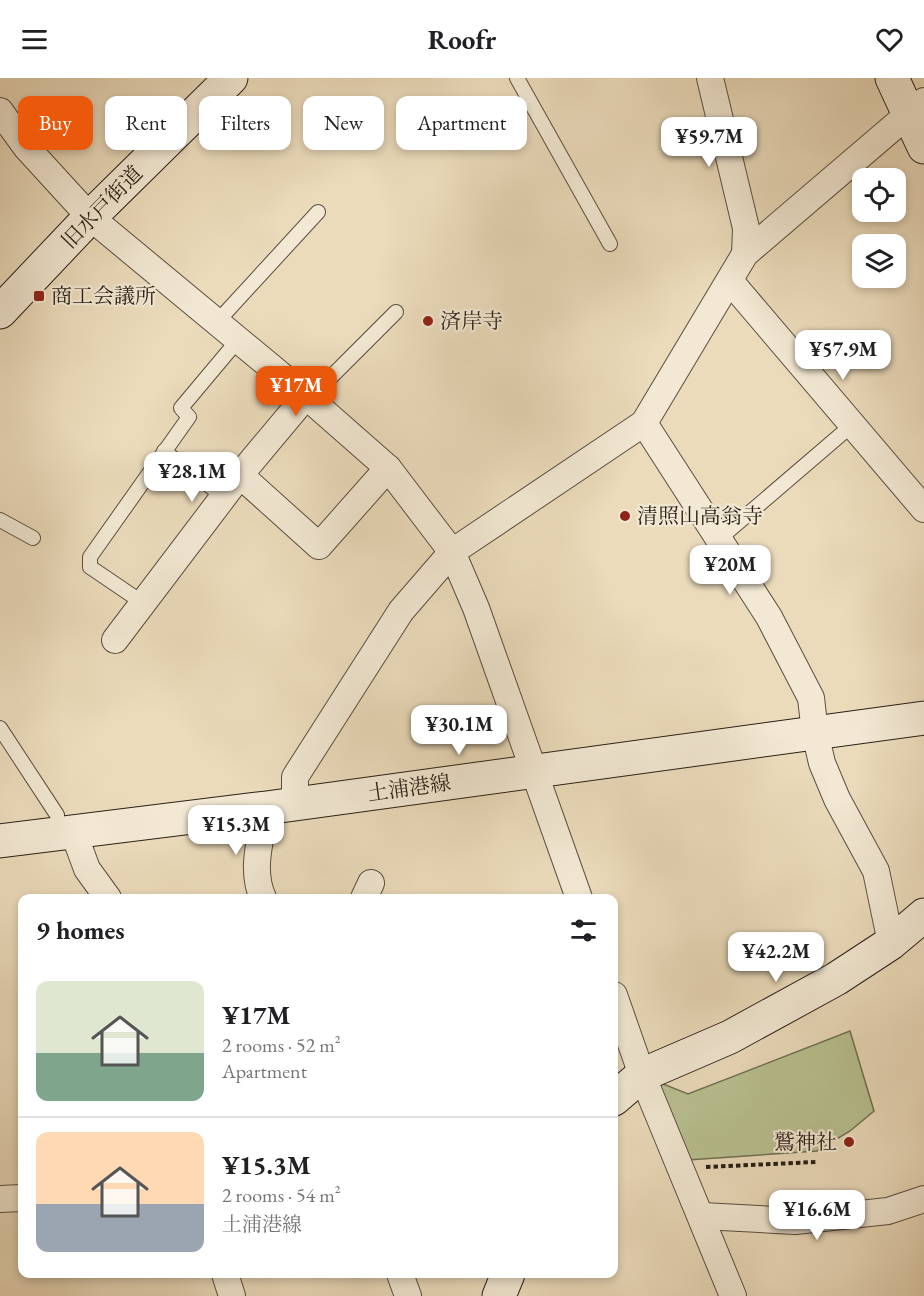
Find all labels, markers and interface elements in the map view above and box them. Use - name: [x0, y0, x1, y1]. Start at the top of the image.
- text: Roofr: [428, 22, 496, 57]
- icon: menu: [18, 23, 51, 56]
- icon: heart: [873, 23, 906, 56]
- chip: Buy: [18, 96, 93, 150]
- chip: Rent: [105, 96, 187, 150]
- chip: Filters: [199, 96, 291, 150]
- chip: New: [303, 96, 384, 150]
- chip: Apartment: [396, 96, 527, 150]
- pin: ¥59.7M: [660, 117, 758, 168]
- text: ¥59.7M: [675, 123, 743, 149]
- street label: 旧水戸街道: [55, 160, 148, 254]
- map controls: [852, 168, 906, 288]
- button: locate: [852, 168, 906, 222]
- button: layers: [852, 234, 906, 288]
- place label: 商工会議所: [51, 282, 156, 309]
- marker: 商工会議所: [32, 289, 46, 303]
- place label: 済岸寺: [440, 307, 503, 334]
- marker: 済岸寺: [421, 314, 435, 328]
- pin: ¥57.9M: [794, 330, 892, 381]
- text: ¥57.9M: [809, 336, 877, 362]
- pin: ¥17M: [260, 366, 332, 417]
- text: ¥17M: [270, 372, 322, 398]
- pin: ¥28.1M: [143, 452, 241, 503]
- text: ¥28.1M: [158, 458, 226, 484]
- place label: 清照山高翁寺: [637, 502, 763, 529]
- marker: 清照山高翁寺: [618, 509, 632, 523]
- pin: ¥20M: [694, 545, 766, 596]
- text: ¥20M: [704, 551, 756, 577]
- pin: ¥30.1M: [410, 705, 508, 756]
- text: ¥30.1M: [425, 711, 493, 737]
- street label: 土浦港線: [365, 768, 452, 807]
- pin: ¥15.3M: [187, 805, 285, 856]
- text: ¥15.3M: [202, 811, 270, 837]
- text: 9 homes: [36, 913, 125, 947]
- icon: filters: [567, 914, 600, 947]
- pin: ¥42.2M: [727, 932, 825, 983]
- text: ¥42.2M: [742, 938, 810, 964]
- text: ¥17M: [222, 998, 290, 1032]
- icon: home: [84, 1005, 156, 1077]
- text: 2 rooms · 52 m²: [222, 1032, 341, 1058]
- text: Apartment: [222, 1058, 307, 1084]
- place label: 鷲神社: [774, 1128, 837, 1155]
- marker: 鷲神社: [842, 1135, 856, 1149]
- text: ¥15.3M: [222, 1148, 311, 1182]
- icon: home: [84, 1156, 156, 1228]
- text: 2 rooms · 54 m²: [222, 1182, 341, 1208]
- pin: ¥16.6M: [768, 1190, 866, 1241]
- text: ¥16.6M: [783, 1196, 851, 1222]
- text: 土浦港線: [222, 1211, 302, 1237]

